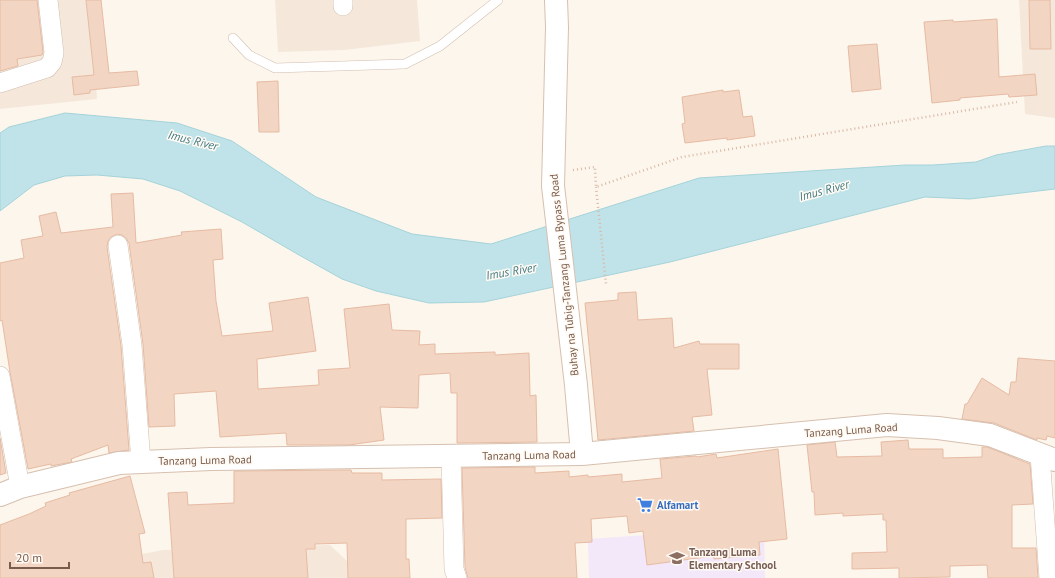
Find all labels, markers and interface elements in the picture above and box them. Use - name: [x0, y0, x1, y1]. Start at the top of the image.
- water label: Imus River: [166, 127, 221, 154]
- street label: Buhay na Tubig-Tanzang Luma Bypass Road: [546, 173, 582, 377]
- water label: Imus River: [797, 176, 852, 204]
- water label: Imus River: [485, 259, 538, 283]
- street label: Tanzang Luma Road: [804, 420, 898, 440]
- street label: Tanzang Luma Road: [482, 447, 576, 463]
- street label: Tanzang Luma Road: [158, 452, 252, 468]
- supermarket icon: Alfamart: [636, 496, 654, 514]
- place label: Alfamart: [657, 498, 698, 512]
- scale bar: [10, 544, 69, 570]
- place label: Tanzang Luma Elementary School: [689, 545, 777, 572]
- school or university icon: Tanzang Luma Elementary School: [668, 549, 686, 567]
- text: 20 m: [16, 550, 42, 565]

